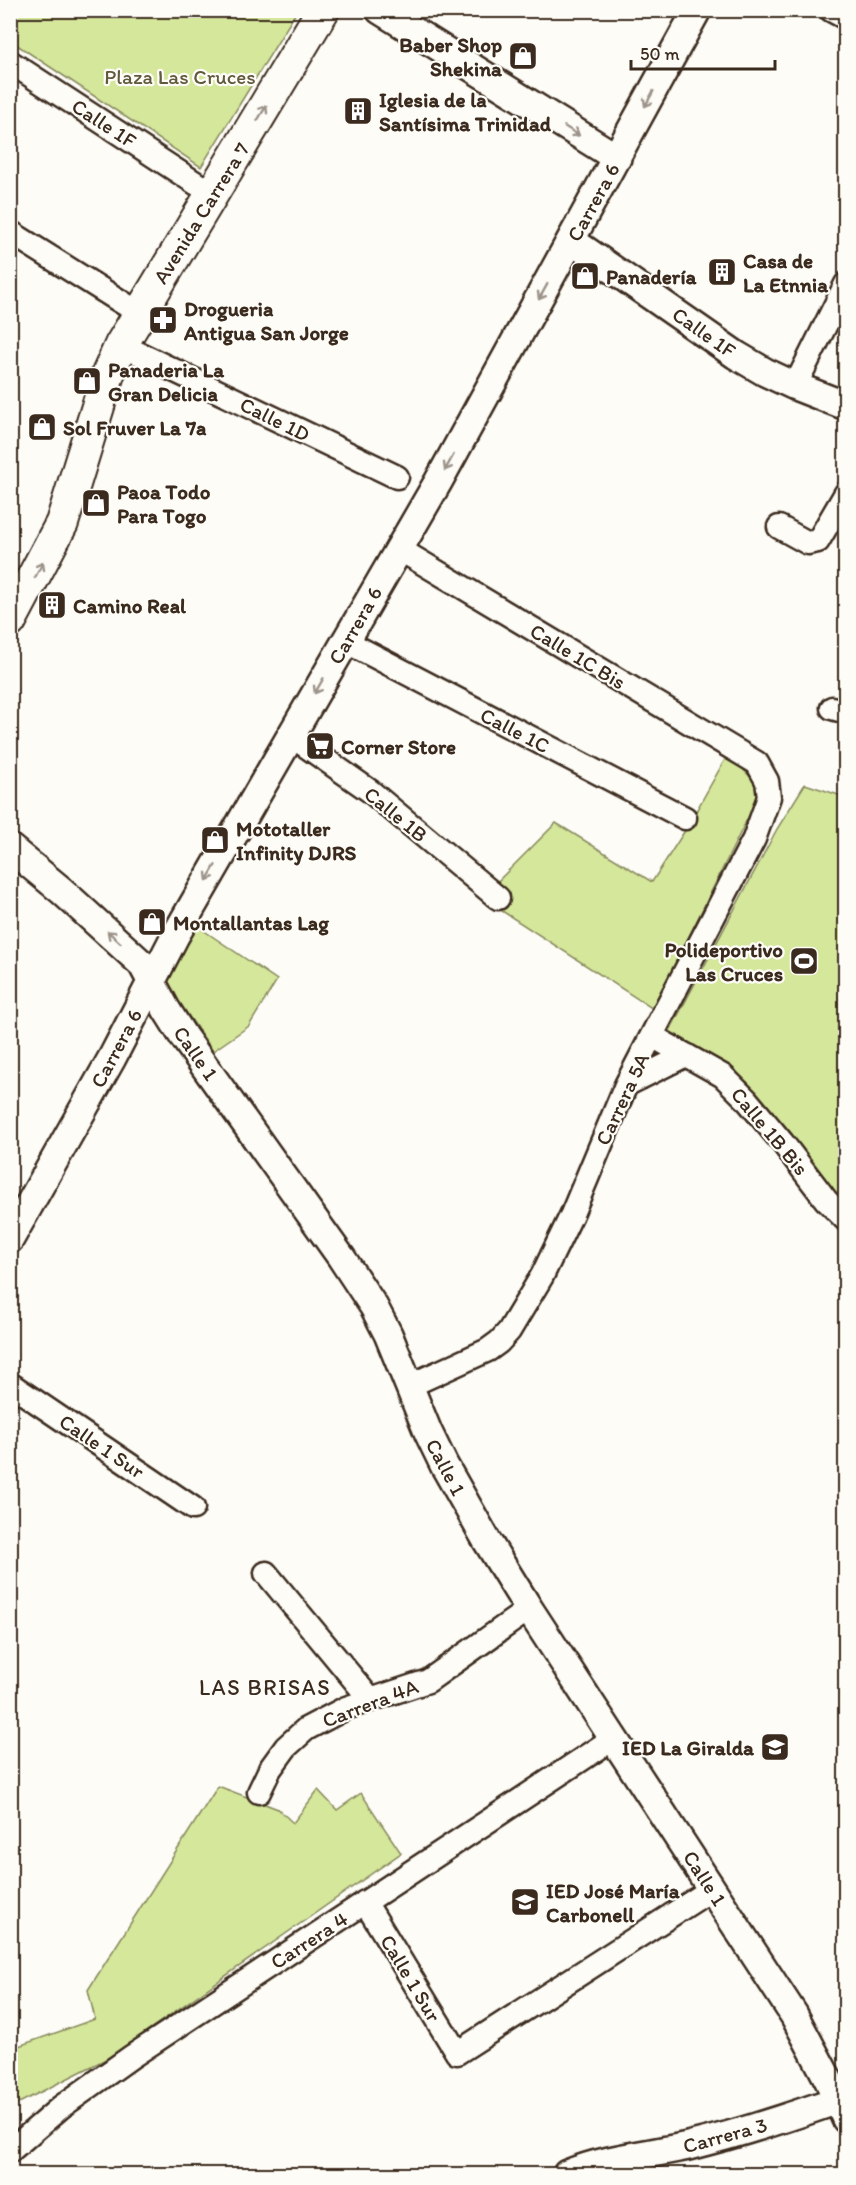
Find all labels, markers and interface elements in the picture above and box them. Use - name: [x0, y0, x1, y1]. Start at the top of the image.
- place label: Baber Shop Shekina: [399, 32, 503, 81]
- scale bar: [631, 33, 775, 71]
- shop icon: Baber Shop Shekina: [507, 40, 539, 72]
- text: 50 m: [640, 43, 680, 65]
- park label: Plaza Las Cruces: [104, 64, 256, 89]
- place label: Iglesia de la Santísima Trinidad: [379, 87, 552, 136]
- one-way arrow: [643, 90, 655, 107]
- street label: Calle 1F: [67, 93, 141, 153]
- building icon: Iglesia de la Santísima Trinidad: [342, 95, 374, 127]
- one-way arrow: [256, 105, 268, 122]
- one-way arrow: [564, 124, 581, 137]
- street label: Avenida Carrera 7: [148, 138, 254, 288]
- street label: Carrera 6: [561, 158, 625, 246]
- place label: Casa de La Etnnia: [743, 248, 829, 297]
- building icon: Casa de La Etnnia: [706, 256, 738, 288]
- shop icon: Panadería: [569, 260, 601, 292]
- place label: Panadería: [606, 264, 698, 289]
- one-way arrow: [537, 283, 548, 301]
- place label: Drogueria Antigua San Jorge: [183, 296, 349, 346]
- street label: Calle 1F: [668, 301, 741, 363]
- pharmacy icon: Drogueria Antigua San Jorge: [147, 304, 179, 336]
- place label: Panaderia La Gran Delicia: [108, 357, 225, 406]
- shop icon: Panaderia La Gran Delicia: [71, 365, 103, 397]
- street label: Calle 1D: [236, 391, 314, 447]
- shop icon: Sol Fruver La 7a: [26, 411, 58, 443]
- place label: Sol Fruver La 7a: [63, 415, 207, 440]
- one-way arrow: [443, 454, 455, 471]
- place label: Paoa Todo Para Togo: [117, 479, 211, 529]
- shop icon: Paoa Todo Para Togo: [80, 487, 112, 519]
- one-way arrow: [33, 561, 45, 579]
- street label: Carrera 6: [323, 582, 387, 668]
- building icon: Camino Real: [36, 589, 68, 621]
- place label: Camino Real: [73, 593, 187, 618]
- street label: Calle 1C Bis: [526, 618, 630, 694]
- one-way arrow: [313, 677, 325, 694]
- street label: Calle 1C: [476, 702, 554, 758]
- supermarket icon: Corner Store: [304, 730, 336, 762]
- place label: Corner Store: [341, 734, 456, 759]
- street label: Calle 1B: [359, 781, 433, 847]
- place label: Mototaller Infinity DJRS: [236, 816, 357, 866]
- shop icon: Mototaller Infinity DJRS: [199, 824, 231, 856]
- one-way arrow: [205, 864, 217, 881]
- shop icon: Montallantas Lag: [136, 906, 168, 938]
- place label: Montallantas Lag: [173, 910, 329, 936]
- one-way arrow: [107, 930, 122, 944]
- place label: Polideportivo Las Cruces: [664, 937, 783, 986]
- sports icon: Polideportivo Las Cruces: [788, 945, 820, 977]
- street label: Carrera 6: [85, 1004, 147, 1092]
- street label: Calle 1: [168, 1021, 224, 1085]
- street label: Carrera 5A: [590, 1048, 655, 1149]
- street label: Calle 1B Bis: [726, 1082, 814, 1180]
- street label: Calle 1 Sur: [55, 1408, 150, 1484]
- street label: Calle 1: [421, 1434, 471, 1500]
- street label: Carrera 4A: [319, 1673, 422, 1733]
- district label: LAS BRISAS: [199, 1674, 331, 1701]
- school or university icon: IED La Giralda: [759, 1731, 791, 1763]
- place label: IED La Giralda: [622, 1735, 755, 1760]
- street label: Calle 1: [678, 1846, 732, 1911]
- place label: IED José María Carbonell: [546, 1878, 681, 1927]
- school or university icon: IED José María Carbonell: [509, 1886, 541, 1918]
- street label: Carrera 4: [266, 1906, 353, 1974]
- street label: Calle 1 Sur: [375, 1930, 447, 2027]
- street label: Carrera 3: [680, 2112, 770, 2158]

